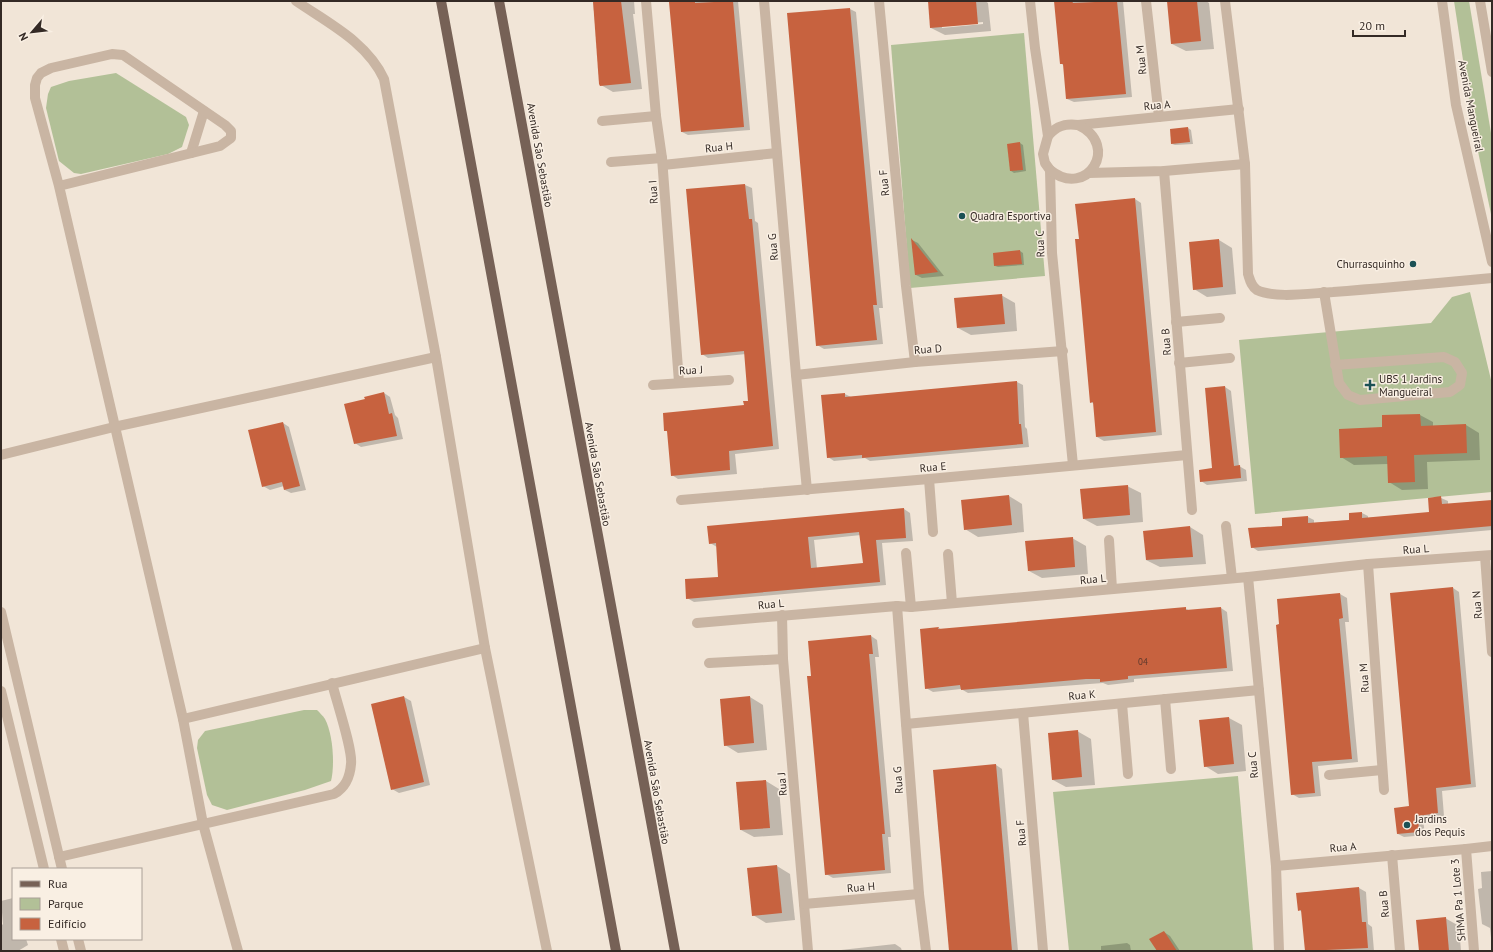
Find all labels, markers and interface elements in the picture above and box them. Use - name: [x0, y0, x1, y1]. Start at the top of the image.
- north arrow: [12, 12, 52, 52]
- scale bar: [1353, 12, 1405, 38]
- text: 20 m: [1359, 18, 1385, 33]
- text: N: [15, 30, 31, 43]
- street label: Rua M: [1132, 45, 1150, 75]
- street label: Avenida Mangueiral: [1455, 59, 1487, 154]
- street label: Rua A: [1143, 97, 1172, 113]
- street label: Avenida São Sebastião: [524, 102, 556, 208]
- street label: Rua H: [704, 139, 734, 155]
- street label: Rua F: [876, 169, 892, 197]
- street label: Rua I: [645, 180, 661, 204]
- place label: Quadra Esportiva: [970, 209, 1051, 223]
- marker: Quadra Esportiva: [957, 211, 967, 221]
- street label: Rua C: [1033, 230, 1047, 258]
- street label: Rua G: [765, 232, 781, 261]
- place label: Churrasquinho: [1336, 257, 1405, 271]
- marker: Churrasquinho: [1408, 259, 1418, 269]
- street label: Rua B: [1158, 328, 1174, 356]
- street label: Rua D: [914, 341, 942, 357]
- street label: Rua J: [679, 362, 703, 378]
- place label: UBS 1 Jardins Mangueiral: [1379, 372, 1443, 399]
- marker: UBS 1 Jardins Mangueiral: [1364, 379, 1376, 391]
- street label: Avenida São Sebastião: [582, 421, 614, 527]
- street label: Rua E: [919, 459, 947, 475]
- street label: Rua L: [1402, 541, 1430, 557]
- street label: Rua L: [1079, 571, 1107, 587]
- street label: Rua N: [1469, 590, 1485, 620]
- street label: Rua L: [757, 596, 785, 612]
- house number: 04: [1138, 656, 1148, 667]
- street label: Rua M: [1356, 663, 1372, 693]
- street label: Rua K: [1068, 687, 1097, 703]
- street label: Avenida São Sebastião: [641, 739, 673, 845]
- street label: Rua C: [1245, 751, 1261, 779]
- street label: Rua G: [890, 766, 906, 794]
- street label: Rua J: [774, 771, 790, 797]
- place label: Jardins dos Pequis: [1414, 812, 1465, 839]
- street label: Rua F: [1013, 819, 1029, 847]
- marker: Jardins dos Pequis: [1402, 820, 1412, 830]
- street label: Rua A: [1329, 839, 1358, 855]
- street label: SHMA Pa 1 Lote 3: [1447, 858, 1469, 942]
- legend: [12, 868, 142, 940]
- text: Rua: [48, 876, 67, 891]
- street label: Rua H: [846, 879, 876, 895]
- street label: Rua B: [1376, 890, 1392, 918]
- text: Parque: [48, 896, 83, 911]
- text: Edifício: [48, 916, 86, 931]

